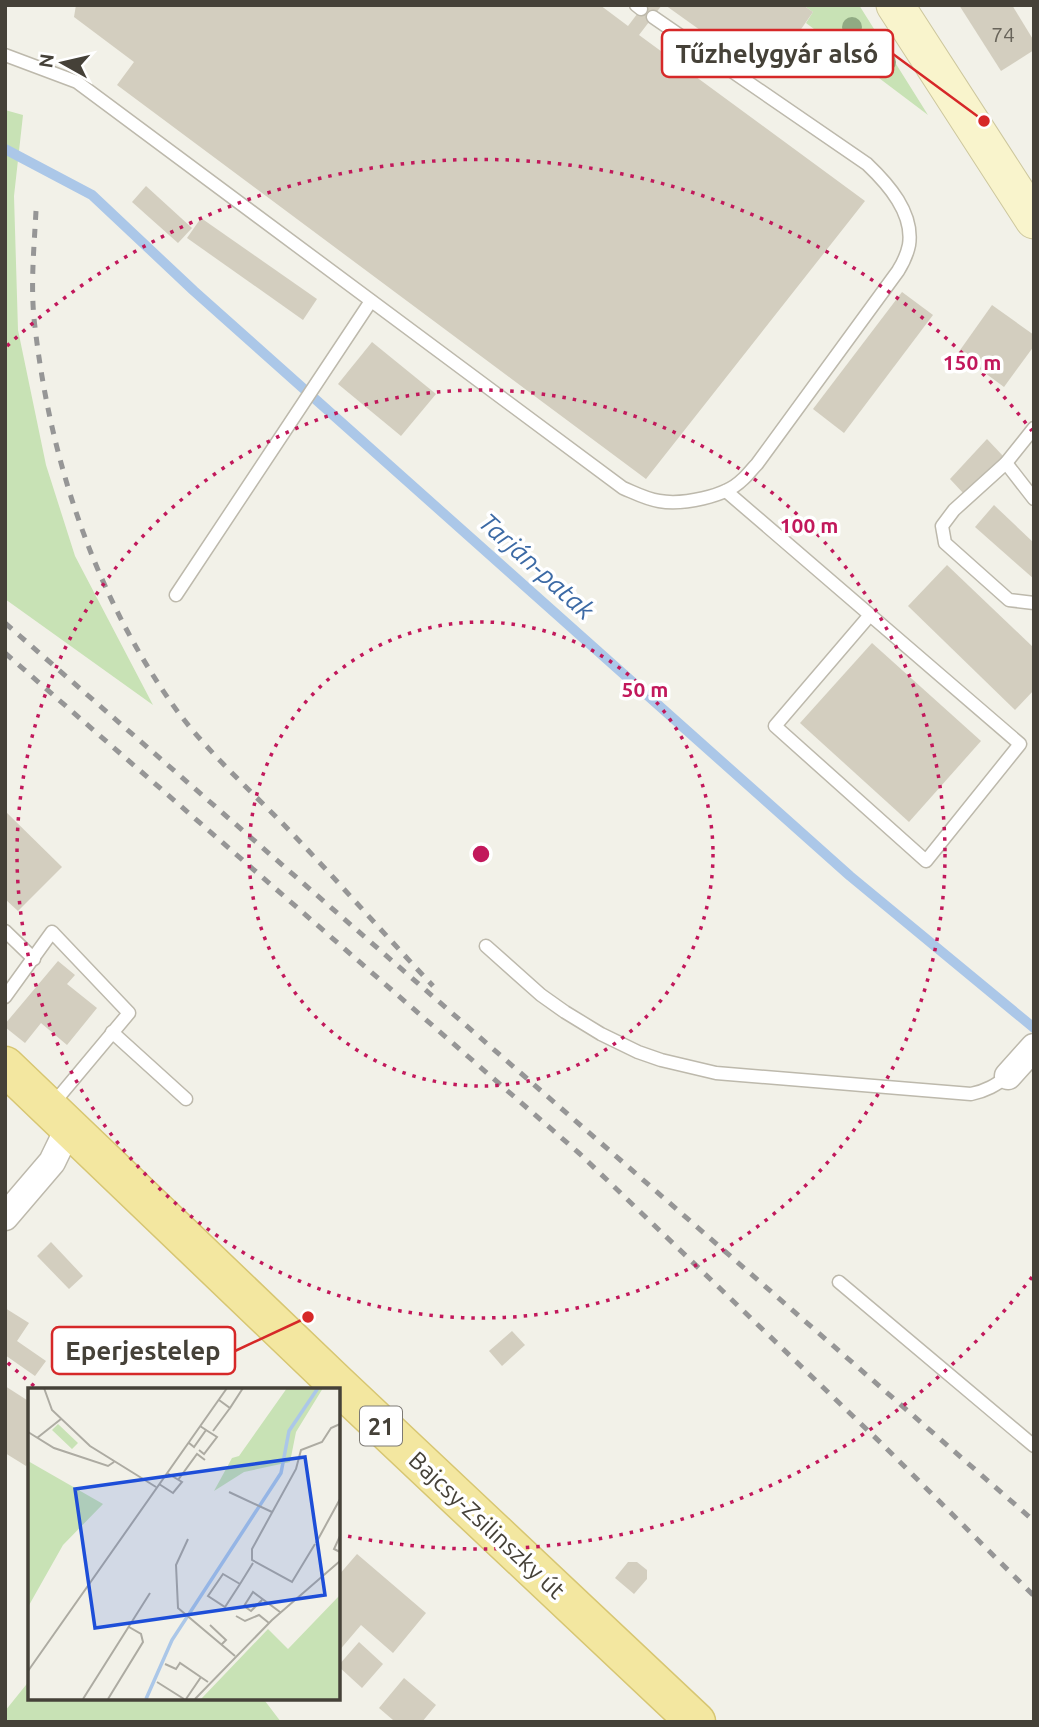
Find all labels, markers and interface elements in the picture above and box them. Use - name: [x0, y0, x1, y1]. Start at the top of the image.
- house number: 74: [991, 22, 1015, 46]
- north arrow: [28, 28, 98, 98]
- callout: Tűzhelygyár alsó: [662, 30, 893, 77]
- text: Tűzhelygyár alsó: [676, 39, 878, 68]
- text: N: [34, 52, 58, 69]
- text: 150 m: [943, 350, 1001, 374]
- water label: Tarján-patak: [474, 507, 601, 626]
- text: 100 m: [780, 513, 838, 537]
- text: 50 m: [622, 677, 668, 701]
- centre of rings: [469, 842, 493, 866]
- callout: Eperjestelep: [52, 1327, 235, 1374]
- text: Eperjestelep: [65, 1336, 221, 1365]
- inset map: [28, 1388, 340, 1699]
- road number: 21: [360, 1406, 402, 1446]
- street label: Bajcsy-Zsilinszky út: [404, 1446, 571, 1604]

